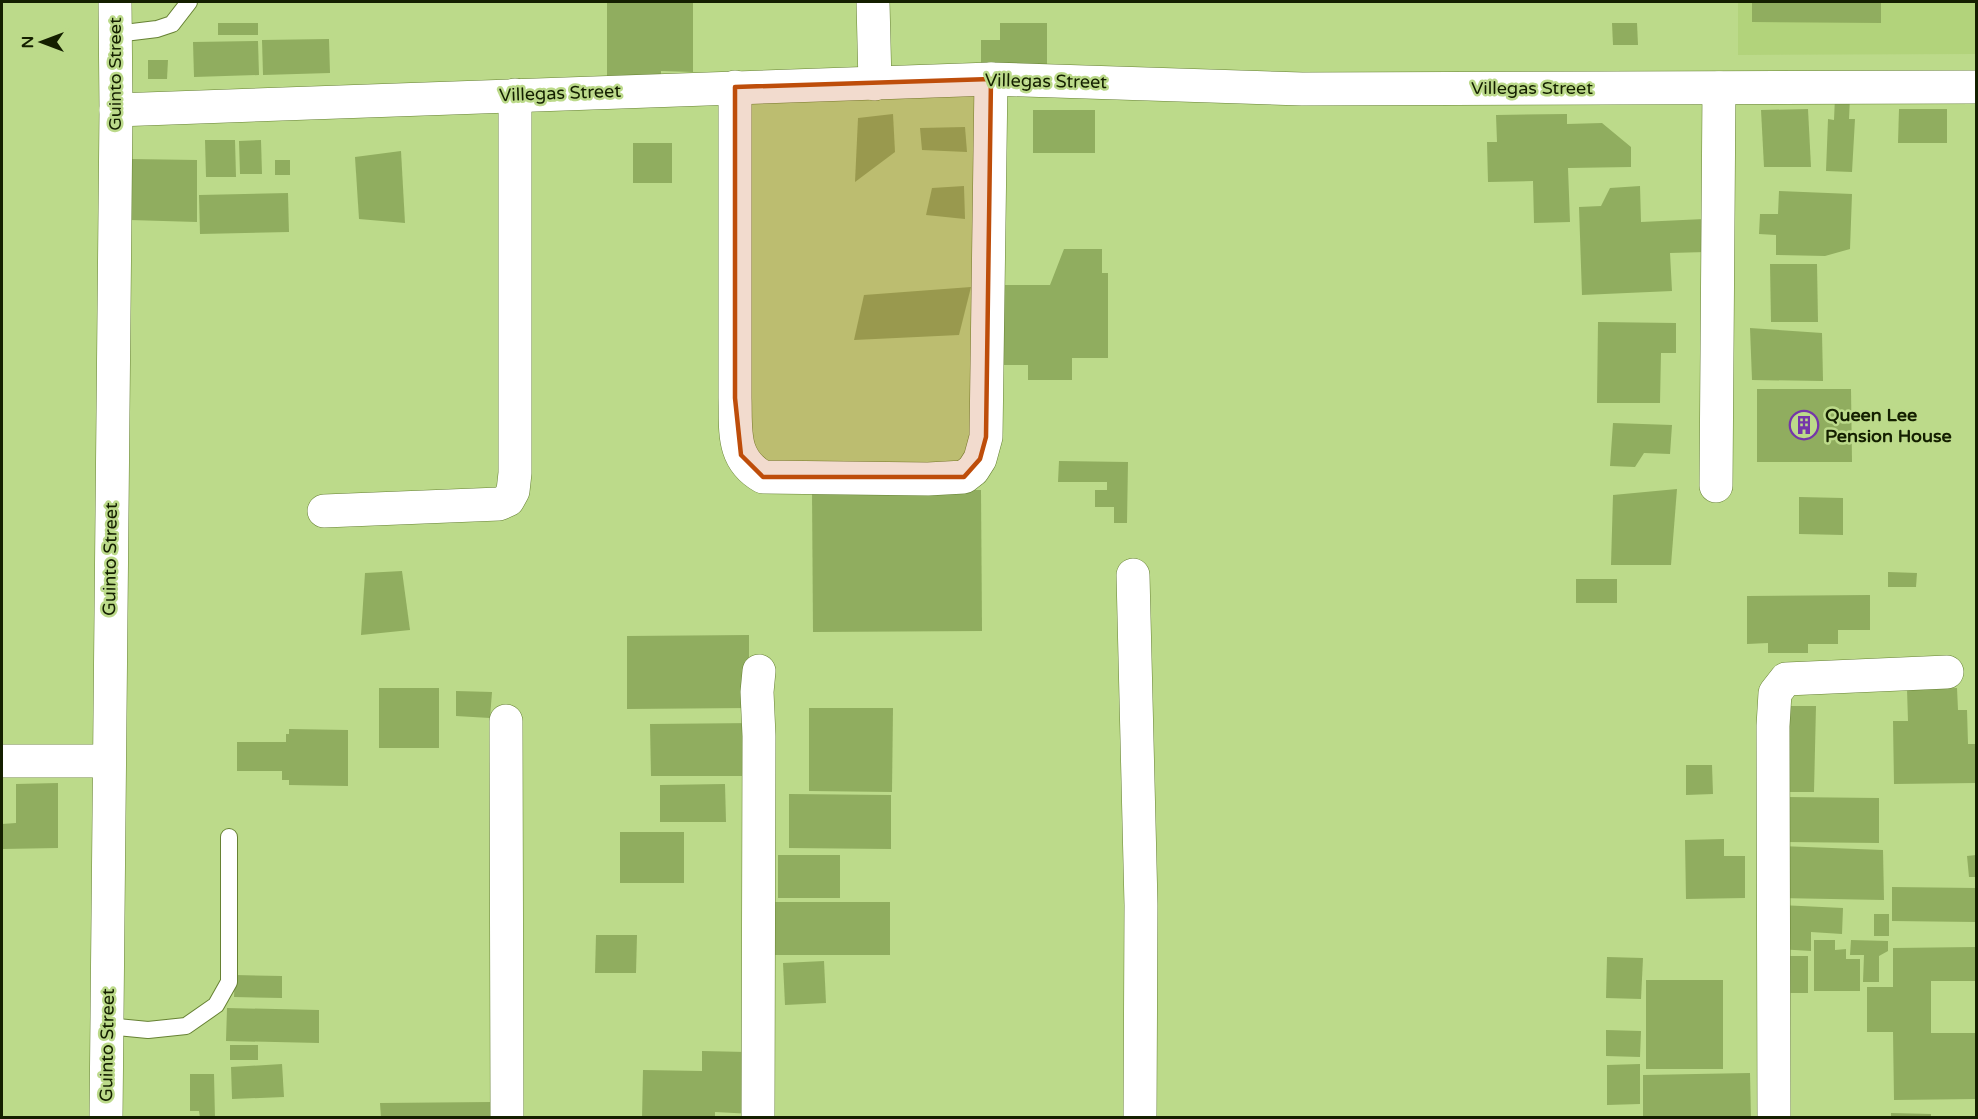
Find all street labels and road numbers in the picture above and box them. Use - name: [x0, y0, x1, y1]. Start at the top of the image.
- street label: Guinto Street: [104, 17, 126, 131]
- street label: Villegas Street: [985, 69, 1107, 93]
- street label: Villegas Street: [1471, 77, 1593, 99]
- street label: Villegas Street: [499, 80, 622, 106]
- street label: Guinto Street: [98, 502, 122, 616]
- street label: Guinto Street: [95, 988, 119, 1102]

